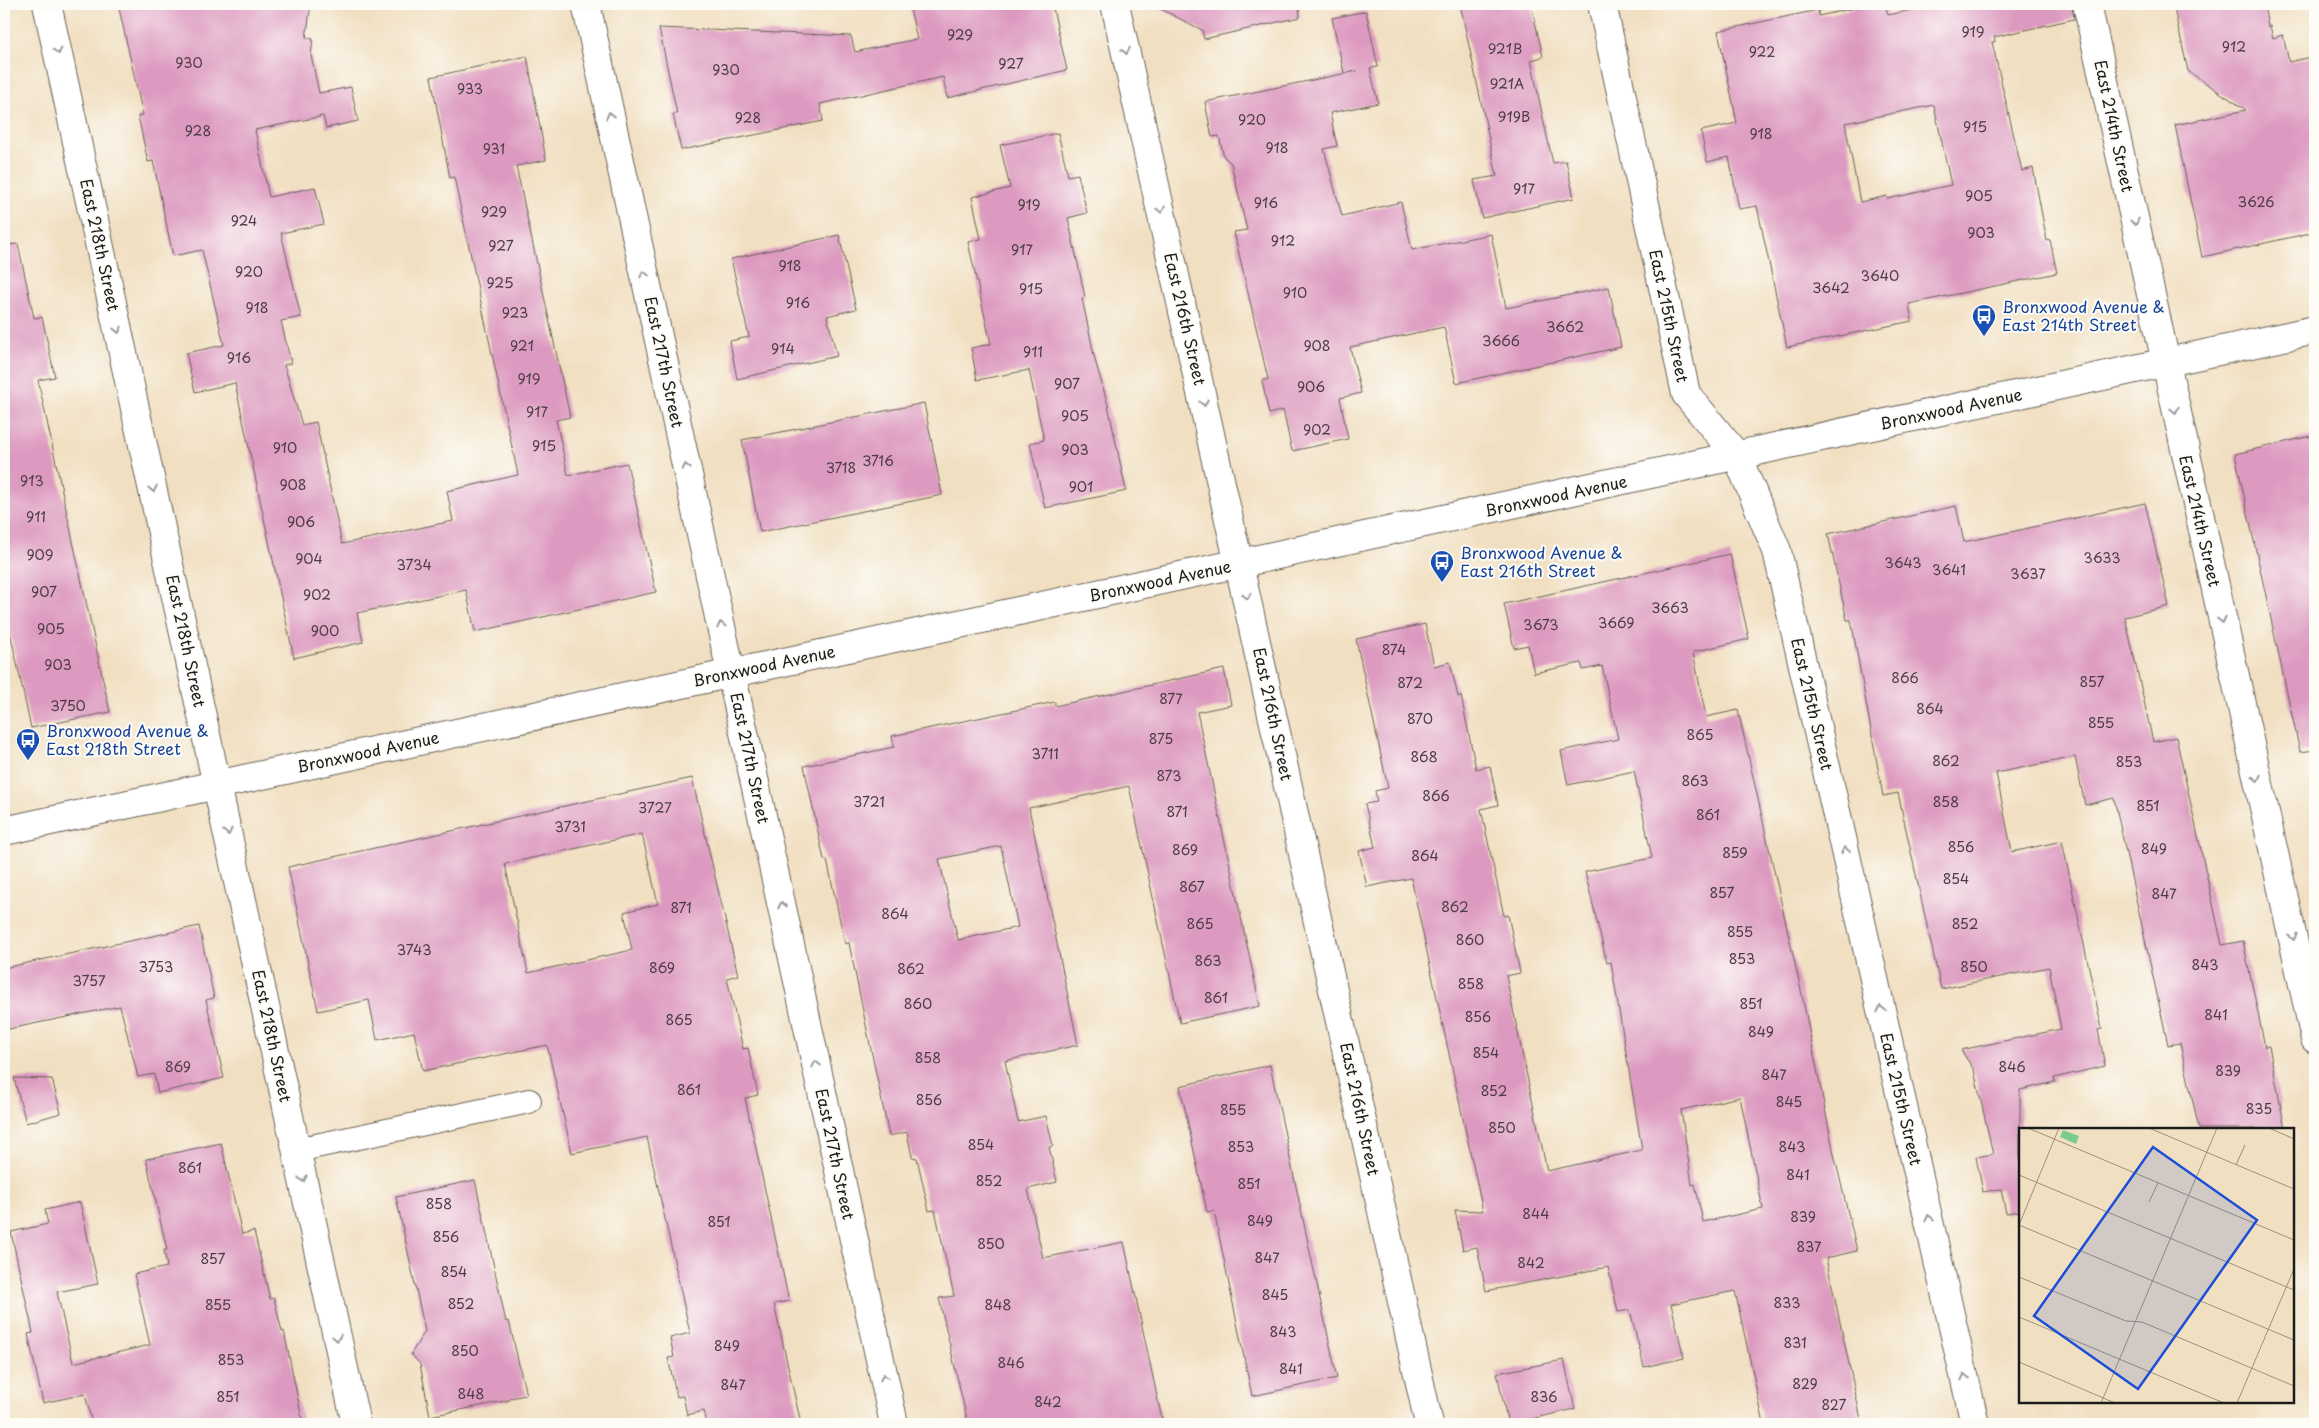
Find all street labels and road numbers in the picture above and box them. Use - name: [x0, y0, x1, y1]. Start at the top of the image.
- street label: East 214th Street: [2089, 58, 2141, 195]
- street label: East 218th Street: [75, 176, 127, 314]
- street label: East 215th Street: [1644, 247, 1696, 385]
- street label: East 216th Street: [1159, 250, 1213, 388]
- street label: East 217th Street: [639, 294, 691, 430]
- street label: Bronxwood Avenue: [1877, 381, 2024, 435]
- street label: East 214th Street: [2174, 453, 2228, 589]
- street label: Bronxwood Avenue: [1482, 468, 1629, 522]
- street label: Bronxwood Avenue: [1086, 553, 1233, 607]
- street label: East 218th Street: [161, 572, 213, 710]
- street label: East 215th Street: [1786, 635, 1840, 773]
- street label: Bronxwood Avenue: [690, 638, 837, 692]
- street label: East 216th Street: [1248, 645, 1300, 783]
- street label: East 217th Street: [725, 690, 777, 826]
- street label: Bronxwood Avenue: [294, 724, 441, 778]
- street label: East 218th Street: [247, 967, 299, 1105]
- street label: East 215th Street: [1875, 1030, 1929, 1168]
- street label: East 216th Street: [1335, 1040, 1387, 1178]
- street label: East 217th Street: [810, 1086, 862, 1222]

